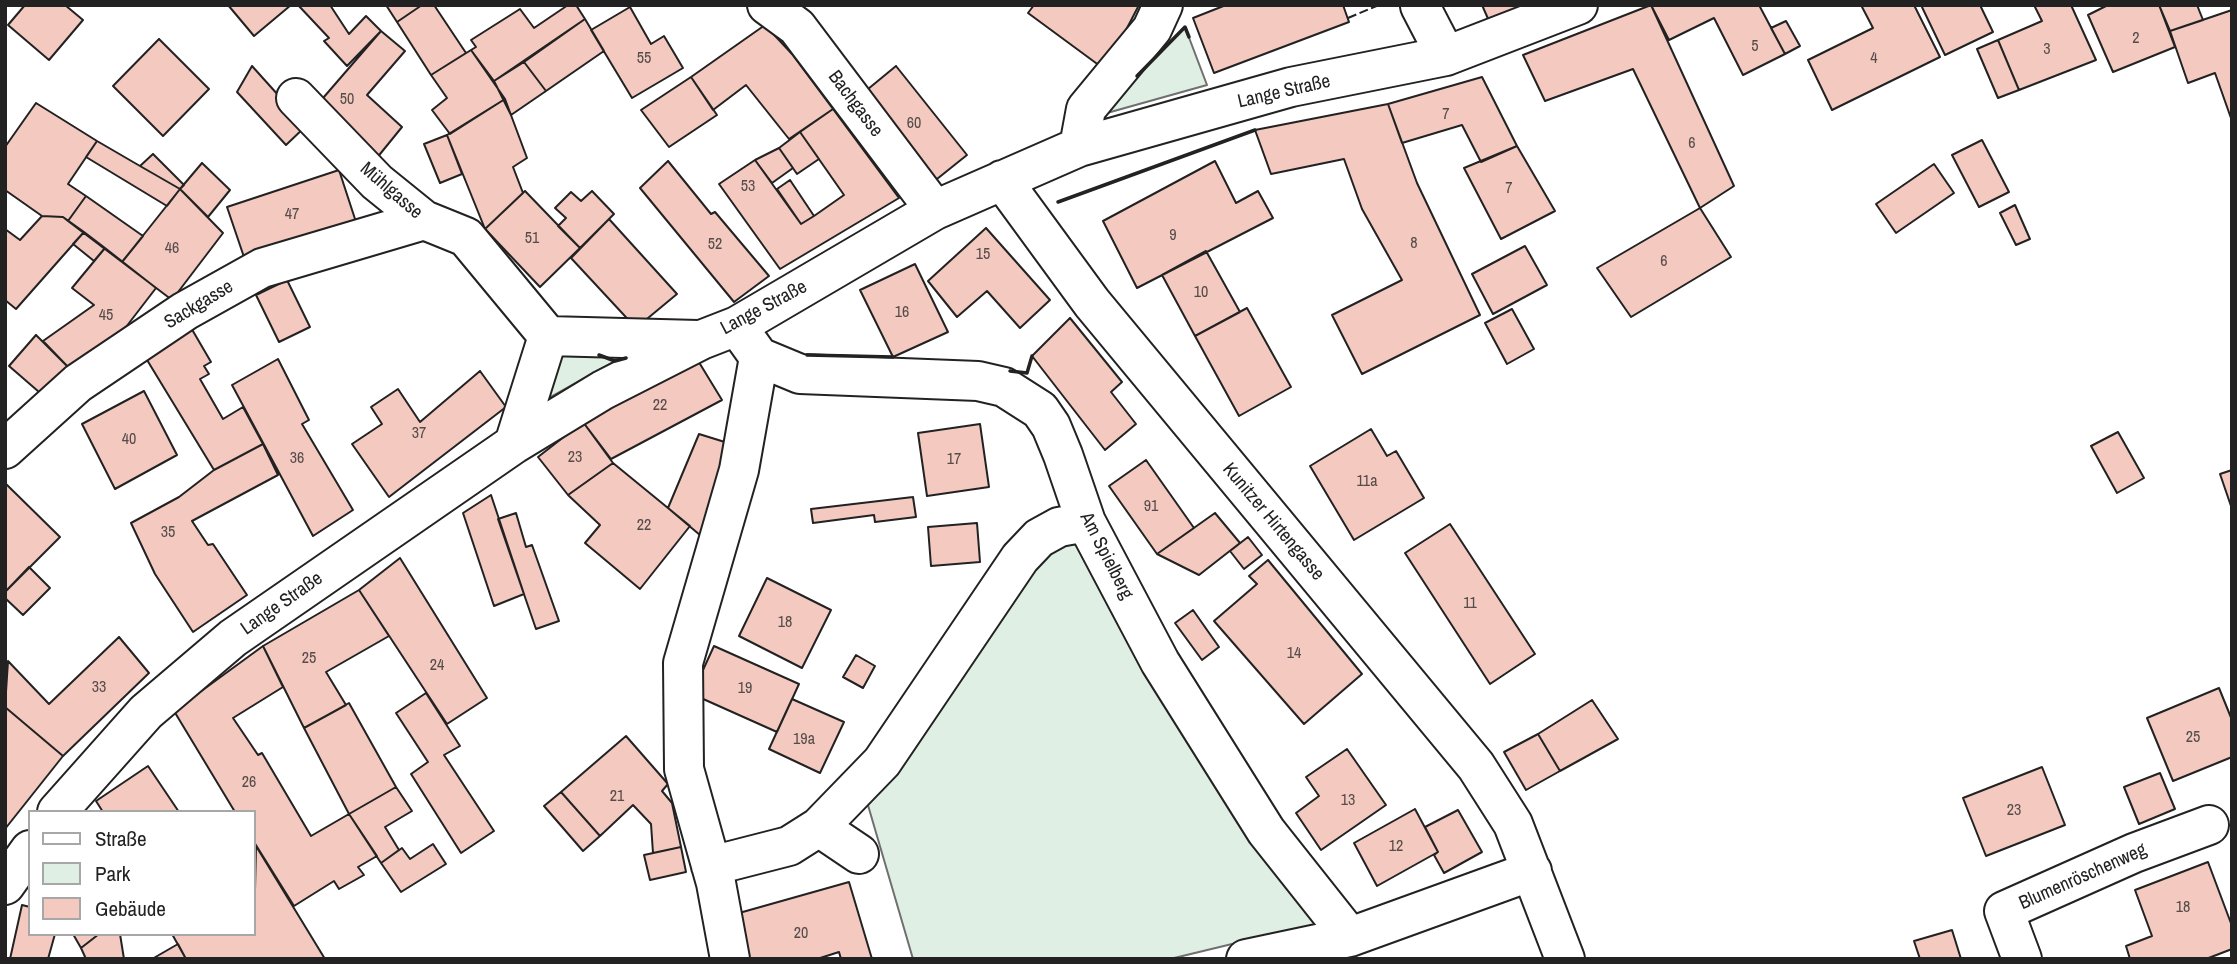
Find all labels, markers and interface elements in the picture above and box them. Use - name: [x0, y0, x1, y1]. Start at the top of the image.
- house number: 2: [2132, 29, 2140, 49]
- house number: 5: [1751, 37, 1759, 57]
- house number: 3: [2043, 40, 2051, 60]
- house number: 55: [637, 49, 651, 69]
- house number: 4: [1870, 49, 1878, 69]
- street label: Bachgasse: [823, 66, 887, 142]
- street label: Lange Straße: [1235, 70, 1333, 114]
- house number: 50: [340, 90, 354, 110]
- house number: 7: [1442, 105, 1450, 125]
- house number: 60: [907, 114, 921, 134]
- house number: 6: [1688, 134, 1696, 154]
- street label: Mühlgasse: [355, 158, 427, 224]
- house number: 53: [741, 177, 755, 197]
- house number: 7: [1505, 179, 1513, 199]
- house number: 47: [285, 205, 299, 225]
- house number: 9: [1169, 226, 1177, 246]
- house number: 51: [525, 229, 539, 249]
- house number: 8: [1410, 234, 1418, 254]
- house number: 52: [708, 235, 722, 255]
- house number: 46: [165, 239, 179, 259]
- house number: 15: [976, 245, 990, 265]
- house number: 6: [1660, 252, 1668, 272]
- street label: Sackgasse: [160, 276, 238, 334]
- street label: Lange Straße: [717, 276, 811, 340]
- house number: 10: [1194, 283, 1208, 303]
- house number: 16: [895, 303, 909, 323]
- house number: 45: [99, 306, 113, 326]
- house number: 22: [653, 396, 667, 416]
- house number: 37: [412, 424, 426, 444]
- house number: 40: [122, 430, 136, 450]
- house number: 23: [568, 448, 582, 468]
- house number: 36: [290, 449, 304, 469]
- house number: 17: [947, 450, 961, 470]
- street label: Kunitzer Hirtengasse: [1217, 459, 1329, 585]
- house number: 11a: [1357, 472, 1377, 492]
- house number: 91: [1144, 497, 1158, 517]
- street label: Am Spielberg: [1074, 509, 1138, 603]
- house number: 22: [637, 516, 651, 536]
- house number: 35: [161, 523, 175, 543]
- street label: Lange Straße: [237, 568, 327, 640]
- house number: 11: [1463, 594, 1477, 614]
- house number: 18: [778, 613, 792, 633]
- house number: 14: [1287, 644, 1301, 664]
- house number: 25: [302, 649, 316, 669]
- house number: 24: [430, 656, 444, 676]
- house number: 33: [92, 678, 106, 698]
- house number: 19: [738, 679, 752, 699]
- house number: 25: [2186, 728, 2200, 748]
- house number: 19a: [793, 730, 815, 750]
- house number: 26: [242, 773, 256, 793]
- house number: 21: [610, 787, 624, 807]
- house number: 13: [1341, 791, 1355, 811]
- house number: 23: [2007, 801, 2021, 821]
- legend: [28, 810, 256, 936]
- text: Straße: [95, 824, 147, 853]
- house number: 12: [1389, 837, 1403, 857]
- street label: Blumenröschenweg: [2016, 839, 2150, 915]
- text: Park: [95, 859, 130, 888]
- text: Gebäude: [95, 894, 166, 923]
- house number: 18: [2176, 898, 2190, 918]
- house number: 20: [794, 924, 808, 944]

